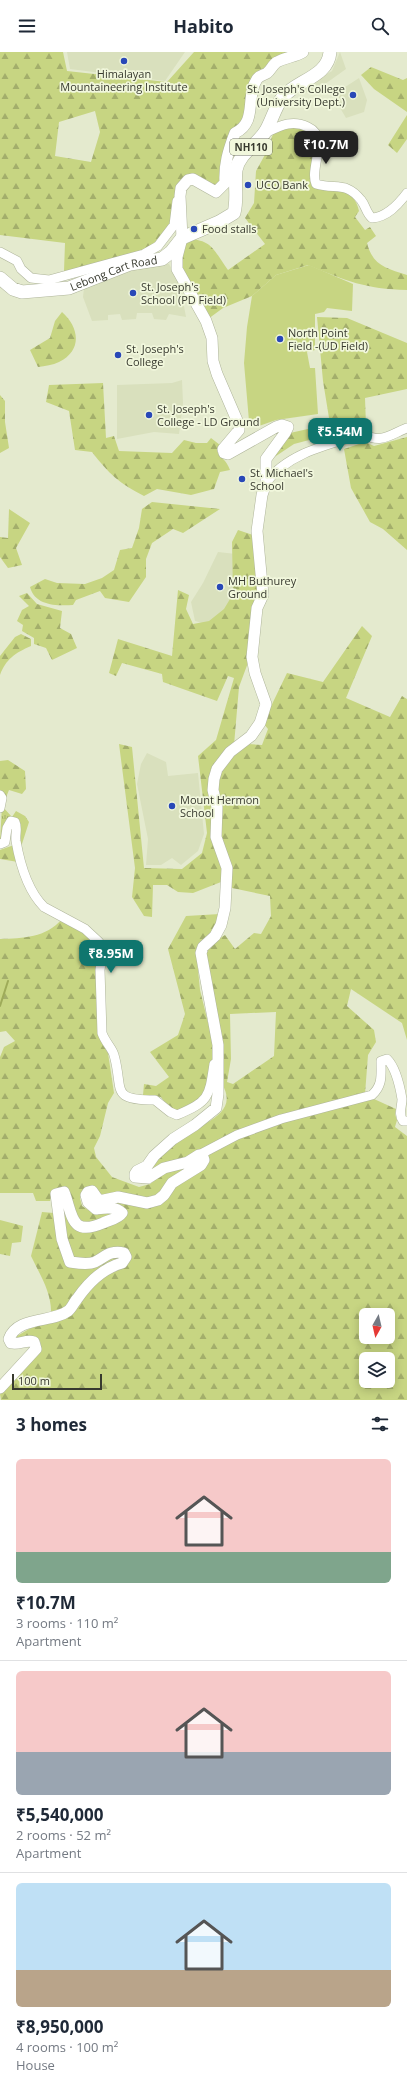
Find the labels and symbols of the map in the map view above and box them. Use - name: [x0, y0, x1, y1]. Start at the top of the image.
- marker: Himalayan Mountaineering Institute: [119, 56, 129, 66]
- place label: Himalayan Mountaineering Institute: [60, 66, 188, 94]
- place label: St. Joseph's College (University Dept.): [247, 81, 345, 109]
- marker: St. Joseph's College (University Dept.): [348, 90, 358, 100]
- pin: ₹10.7M: [293, 131, 359, 165]
- road number: NH110: [230, 139, 272, 155]
- place label: UCO Bank: [256, 177, 308, 192]
- marker: UCO Bank: [243, 180, 253, 190]
- place label: Food stalls: [202, 221, 257, 236]
- marker: Food stalls: [189, 224, 199, 234]
- street label: Lebong Cart Road: [68, 252, 158, 294]
- place label: St. Joseph's School (PD Field): [141, 279, 226, 307]
- marker: St. Joseph's School (PD Field): [128, 288, 138, 298]
- place label: North Point Field -(UD Field): [288, 325, 368, 353]
- marker: North Point Field -(UD Field): [275, 334, 285, 344]
- place label: St. Joseph's College: [126, 341, 184, 369]
- marker: St. Joseph's College: [113, 350, 123, 360]
- place label: St. Joseph's College - LD Ground: [157, 401, 260, 429]
- marker: St. Joseph's College - LD Ground: [144, 410, 154, 420]
- pin: ₹5.54M: [307, 418, 373, 452]
- place label: St. Michael's School: [250, 465, 313, 493]
- marker: St. Michael's School: [237, 474, 247, 484]
- place label: MH Buthurey Ground: [228, 573, 297, 601]
- marker: MH Buthurey Ground: [215, 582, 225, 592]
- place label: Mount Hermon School: [180, 792, 259, 820]
- marker: Mount Hermon School: [167, 801, 177, 811]
- pin: ₹8.95M: [78, 940, 144, 974]
- north arrow: [359, 1308, 395, 1344]
- scale bar: [12, 1372, 102, 1391]

